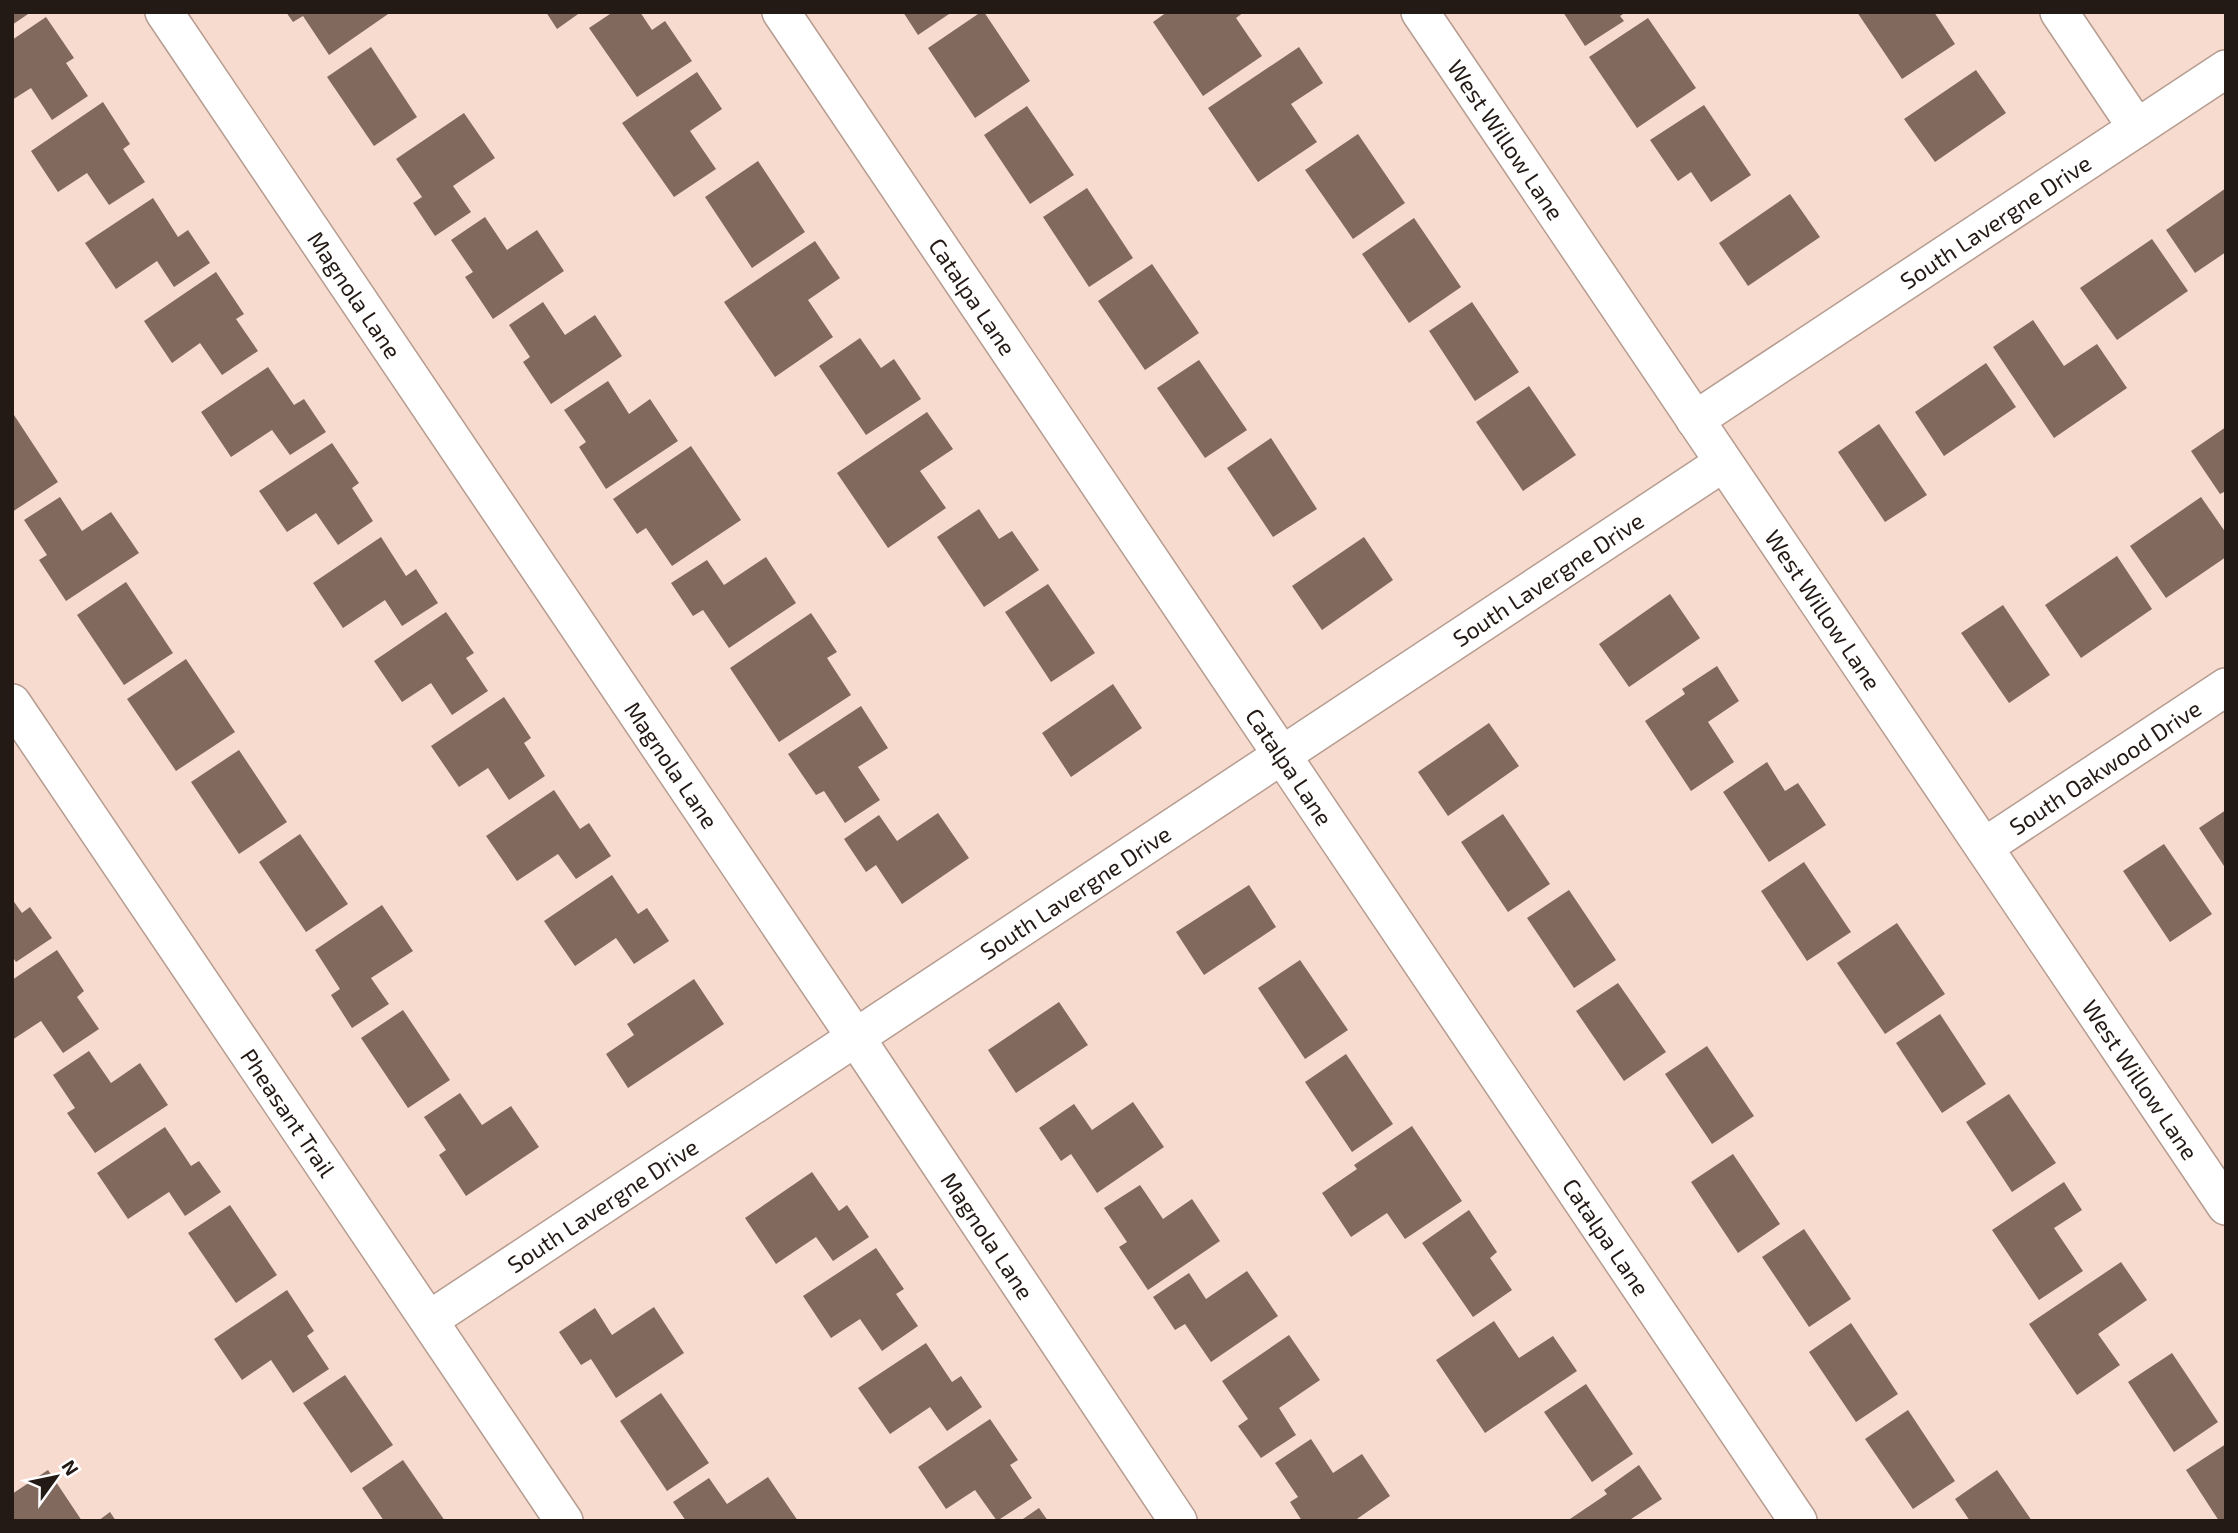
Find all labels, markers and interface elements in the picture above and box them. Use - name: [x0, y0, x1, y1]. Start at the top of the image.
- street label: West Willow Lane: [1442, 54, 1570, 225]
- street label: South Lavergne Drive: [1895, 148, 2096, 295]
- street label: Magnola Lane: [302, 226, 407, 363]
- street label: Catalpa Lane: [923, 232, 1022, 360]
- street label: South Lavergne Drive: [1447, 506, 1648, 652]
- street label: West Willow Lane: [1759, 524, 1887, 695]
- street label: South Oakwood Drive: [2004, 694, 2206, 841]
- street label: Magnola Lane: [619, 696, 724, 834]
- street label: Catalpa Lane: [1240, 703, 1339, 831]
- street label: South Lavergne Drive: [975, 819, 1176, 965]
- street label: West Willow Lane: [2077, 994, 2205, 1165]
- street label: Pheasant Trail: [235, 1043, 342, 1182]
- street label: South Lavergne Drive: [502, 1132, 703, 1278]
- street label: Magnola Lane: [935, 1167, 1040, 1304]
- street label: Catalpa Lane: [1557, 1173, 1656, 1301]
- north arrow: [21, 1442, 91, 1512]
- text: N: [57, 1455, 84, 1479]

